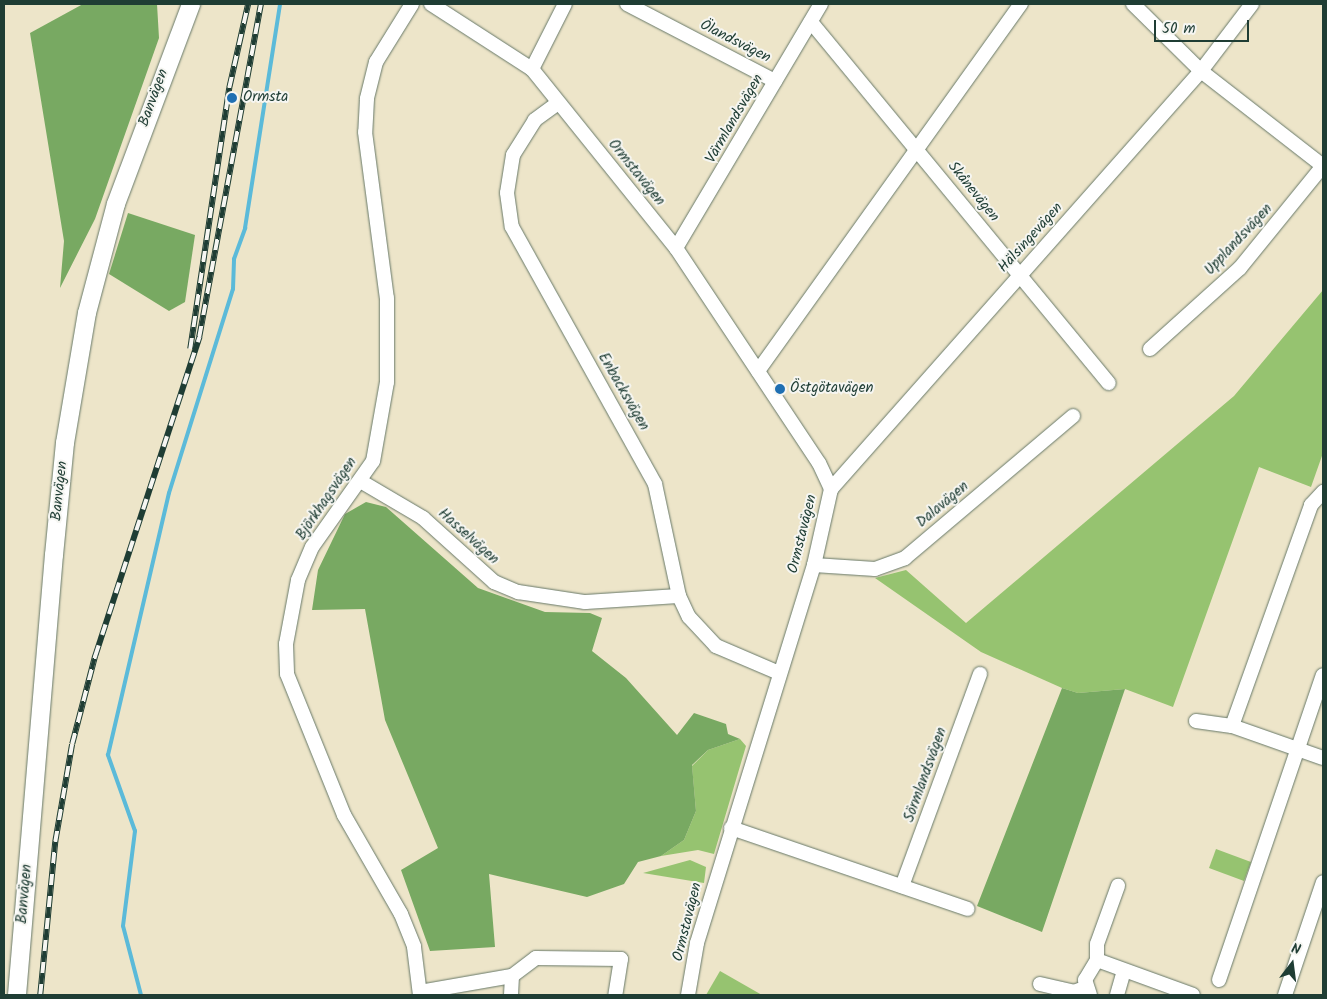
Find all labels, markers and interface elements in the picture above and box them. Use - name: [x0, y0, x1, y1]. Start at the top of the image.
- scale bar: [1157, 10, 1252, 42]
- street label: Ölandsvägen: [697, 16, 773, 68]
- text: 50 m: [1162, 17, 1196, 41]
- street label: Banvägen: [135, 67, 173, 129]
- street label: Värmlandsvägen: [702, 71, 768, 167]
- place label: Ormsta: [243, 89, 288, 107]
- marker: Ormsta: [225, 91, 239, 105]
- street label: Ormstavägen: [604, 136, 668, 210]
- street label: Skånevägen: [943, 158, 1003, 226]
- street label: Hälsingevägen: [995, 199, 1067, 277]
- street label: Upplandsvägen: [1201, 201, 1277, 279]
- street label: Enbacksvägen: [593, 350, 653, 434]
- place label: Östgötavägen: [790, 380, 873, 398]
- marker: Östgötavägen: [774, 383, 786, 395]
- street label: Björkhagsvägen: [293, 454, 361, 544]
- street label: Banvägen: [48, 460, 72, 522]
- street label: Dalavägen: [913, 478, 973, 532]
- street label: Ormstavägen: [785, 493, 821, 575]
- street label: Hasselvägen: [434, 505, 502, 569]
- street label: Sörmlandsvägen: [901, 725, 951, 825]
- street label: Banvägen: [13, 863, 37, 925]
- street label: Ormstavägen: [670, 881, 706, 963]
- text: N: [1289, 938, 1303, 961]
- north arrow: [1267, 939, 1317, 989]

